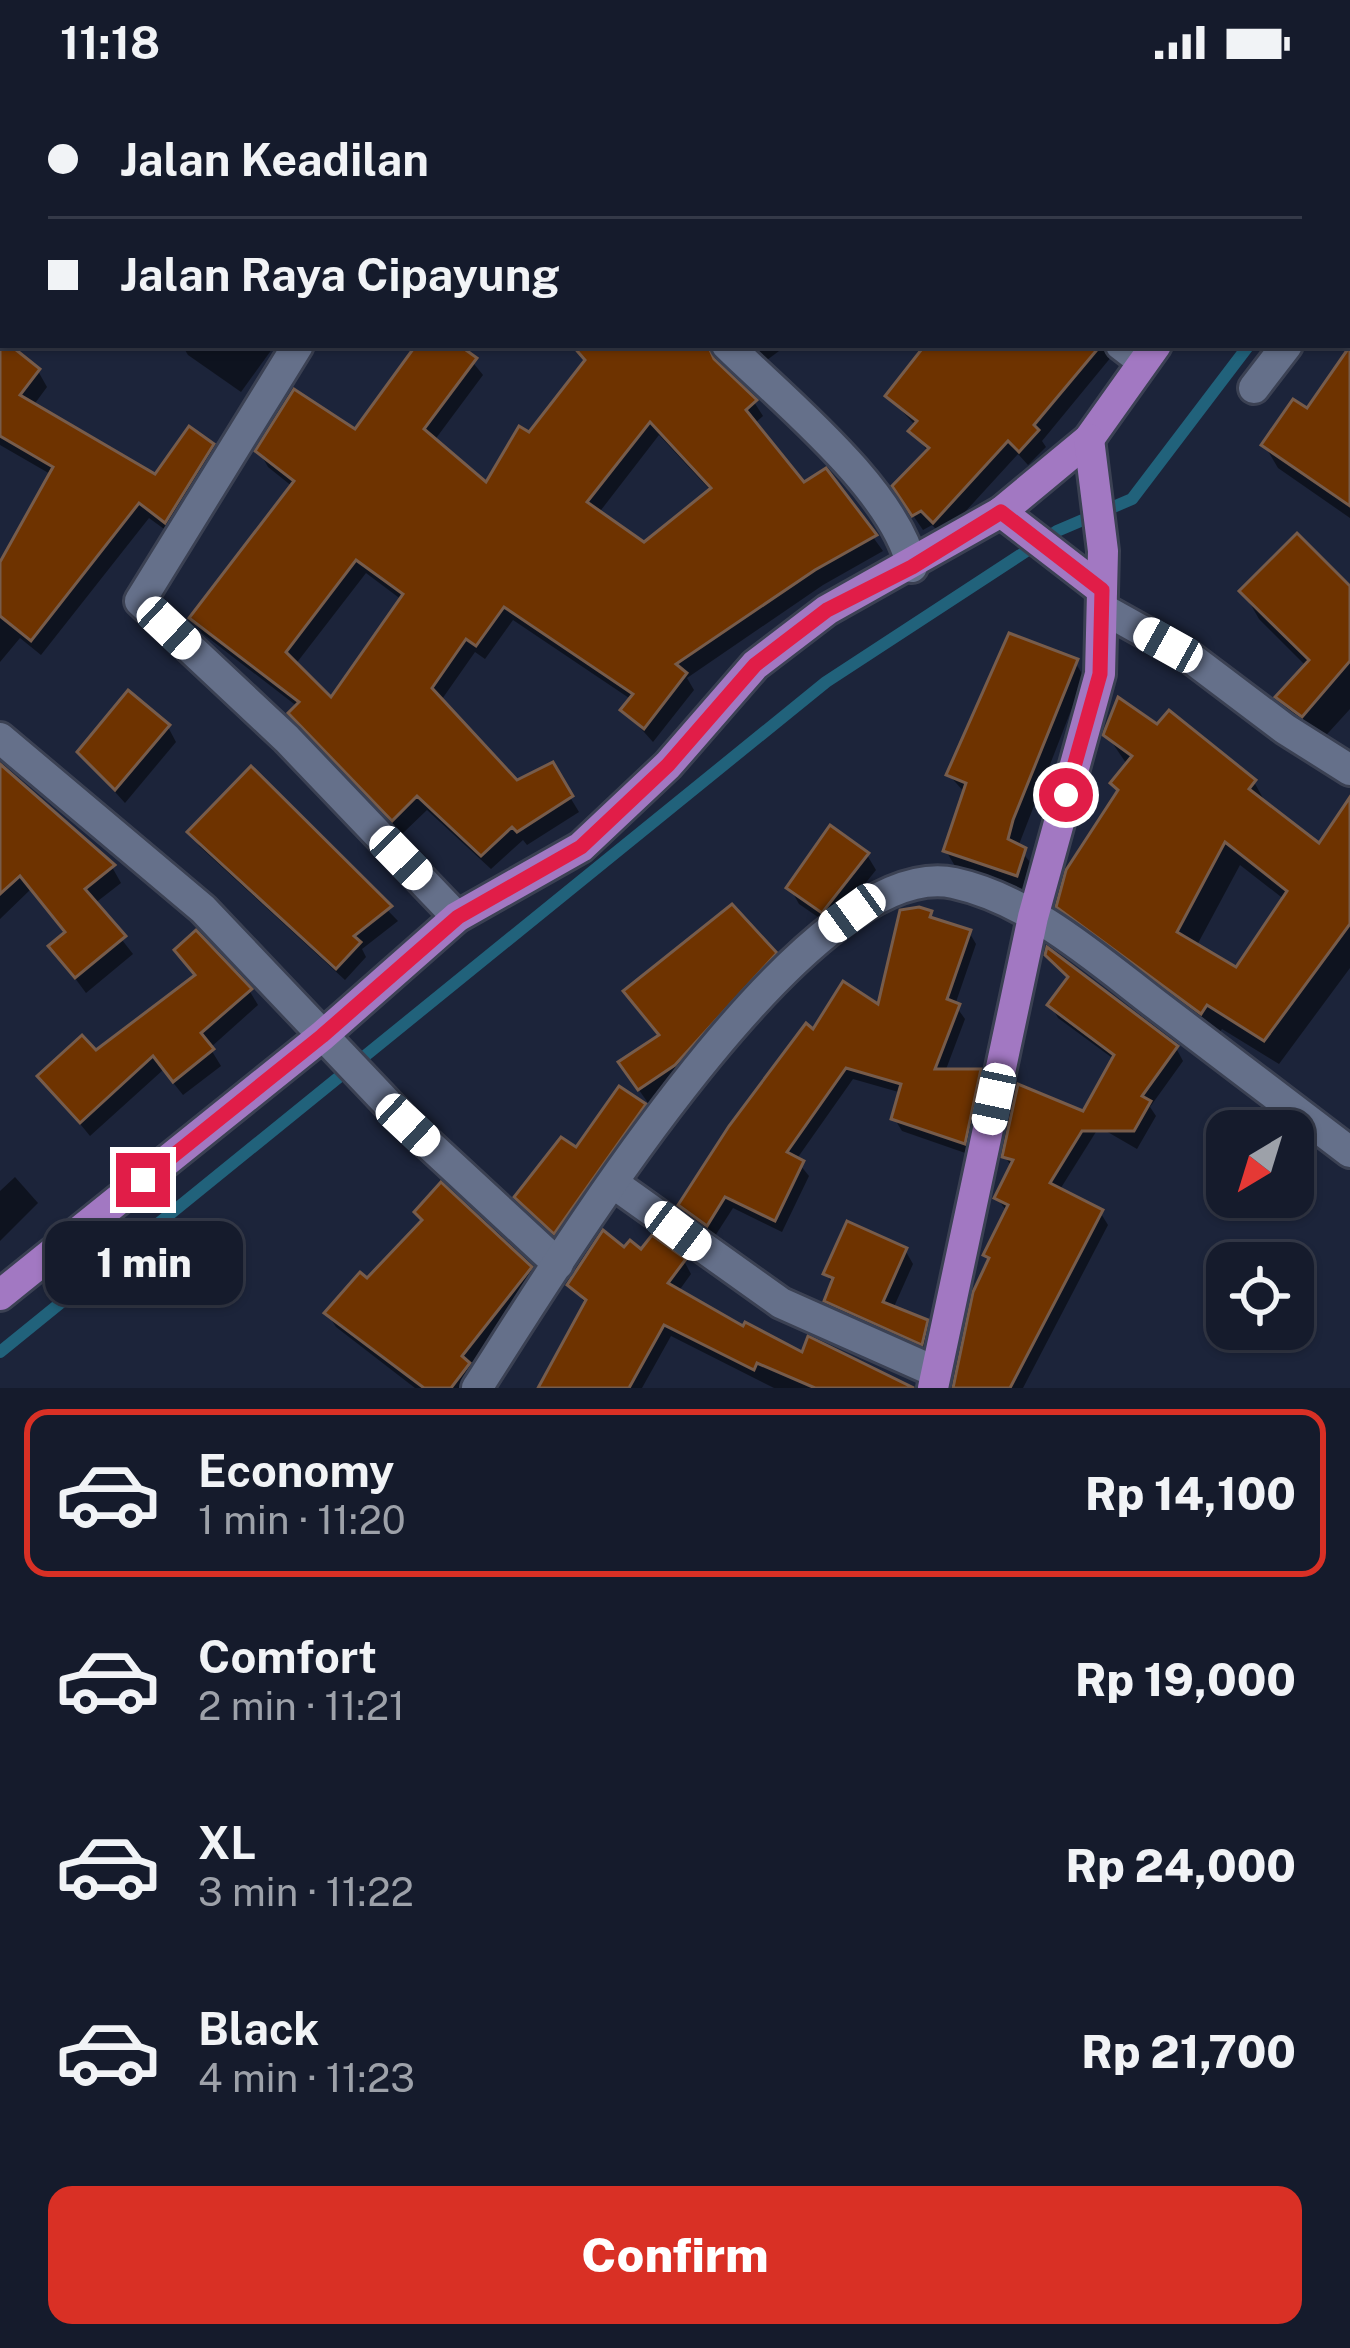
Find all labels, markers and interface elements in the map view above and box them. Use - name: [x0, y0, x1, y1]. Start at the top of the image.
- text: 11:18: [60, 16, 160, 69]
- text: Jalan Keadilan: [120, 133, 429, 186]
- text: Jalan Raya Cipayung: [120, 248, 560, 301]
- car: [130, 590, 208, 666]
- car: [1128, 612, 1208, 678]
- route start: [1039, 768, 1093, 822]
- car: [363, 820, 439, 896]
- car: [812, 877, 892, 949]
- car: [969, 1060, 1019, 1138]
- car: [369, 1087, 447, 1163]
- north arrow: [1206, 1110, 1314, 1218]
- map controls: [1206, 1110, 1314, 1350]
- route end: [116, 1153, 170, 1207]
- car: [638, 1195, 718, 1267]
- callout: 1 min: [44, 1222, 242, 1306]
- text: 1 min: [96, 1240, 192, 1286]
- button: locate: [1206, 1242, 1314, 1350]
- icon: car: [54, 1439, 162, 1547]
- text: Economy: [198, 1444, 394, 1497]
- text: Rp 14,100: [1085, 1467, 1296, 1520]
- text: 1 min · 11:20: [198, 1497, 406, 1543]
- icon: car: [54, 1625, 162, 1733]
- text: Comfort: [198, 1630, 377, 1683]
- text: Rp 19,000: [1075, 1653, 1296, 1706]
- text: 2 min · 11:21: [198, 1683, 405, 1729]
- icon: car: [54, 1811, 162, 1919]
- text: XL: [198, 1816, 256, 1869]
- text: Rp 24,000: [1066, 1839, 1296, 1892]
- text: 3 min · 11:22: [198, 1869, 414, 1915]
- icon: car: [54, 1997, 162, 2105]
- text: Black: [198, 2002, 319, 2055]
- text: Rp 21,700: [1081, 2025, 1296, 2078]
- text: 4 min · 11:23: [198, 2055, 415, 2101]
- button: Confirm: [48, 2186, 1302, 2324]

